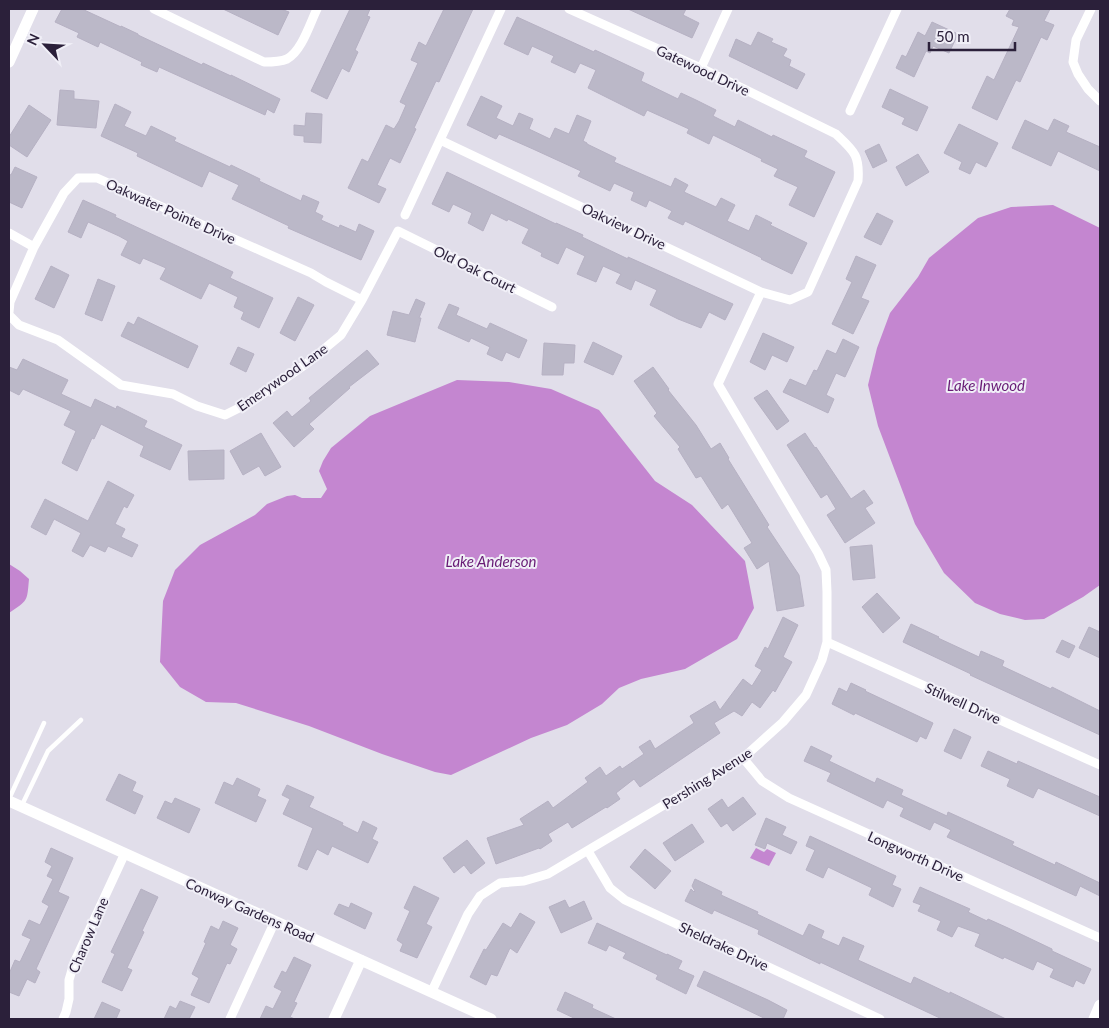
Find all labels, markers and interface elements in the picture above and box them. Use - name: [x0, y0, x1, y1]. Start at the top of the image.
- north arrow: [20, 20, 70, 70]
- scale bar: [929, 20, 1015, 52]
- text: 50 m: [936, 27, 970, 45]
- text: N: [23, 31, 43, 48]
- street label: Gatewood Drive: [654, 41, 752, 99]
- street label: Oakwater Pointe Drive: [104, 175, 238, 247]
- street label: Oakview Drive: [579, 199, 669, 253]
- street label: Old Oak Court: [431, 242, 519, 296]
- street label: Emerywood Lane: [233, 339, 331, 415]
- water label: Lake Inwood: [947, 376, 1025, 394]
- water label: Lake Anderson: [446, 552, 536, 570]
- street label: Stilwell Drive: [923, 679, 1003, 727]
- street label: Pershing Avenue: [659, 744, 755, 812]
- street label: Longworth Drive: [865, 827, 967, 885]
- street label: Conway Gardens Road: [183, 874, 317, 946]
- street label: Charow Lane: [64, 895, 112, 975]
- street label: Sheldrake Drive: [677, 918, 771, 974]

